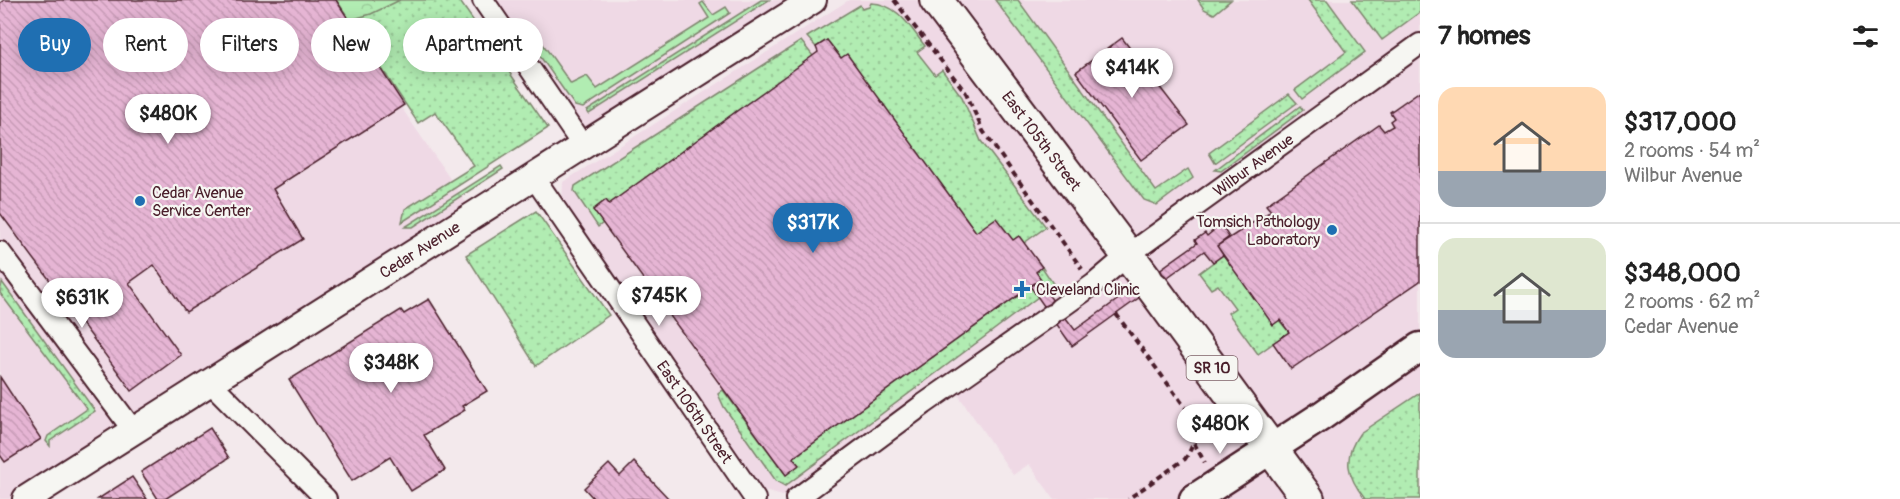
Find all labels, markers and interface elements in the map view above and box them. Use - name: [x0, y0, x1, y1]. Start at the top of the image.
- chip: Buy: [18, 18, 91, 72]
- chip: Rent: [103, 18, 188, 72]
- chip: Filters: [200, 18, 299, 72]
- chip: New: [311, 18, 391, 72]
- chip: Apartment: [403, 18, 543, 72]
- text: 7 homes: [1438, 20, 1530, 52]
- icon: filters: [1849, 20, 1882, 53]
- pin: $414K: [1090, 48, 1174, 99]
- text: $414K: [1105, 55, 1159, 80]
- street label: East 105th Street: [997, 87, 1085, 195]
- pin: $480K: [126, 94, 210, 145]
- text: $480K: [139, 101, 197, 126]
- text: $317,000: [1624, 106, 1736, 138]
- icon: home: [1486, 111, 1558, 183]
- street label: Wilbur Avenue: [1209, 130, 1298, 201]
- text: 2 rooms · 54 m²: [1624, 138, 1760, 163]
- text: Wilbur Avenue: [1624, 163, 1742, 188]
- place label: Cedar Avenue Service Center: [152, 183, 251, 221]
- marker: Cedar Avenue Service Center: [133, 194, 147, 208]
- pin: $317K: [771, 203, 855, 254]
- text: $317K: [787, 210, 839, 235]
- place label: Tomsich Pathology Laboratory: [1196, 212, 1320, 250]
- street label: Cedar Avenue: [376, 217, 464, 283]
- marker: Tomsich Pathology Laboratory: [1325, 223, 1339, 237]
- text: $348,000: [1624, 257, 1741, 289]
- icon: home: [1486, 262, 1558, 334]
- pin: $745K: [617, 276, 701, 327]
- pin: $631K: [40, 278, 124, 329]
- marker: Cleveland Clinic: [1013, 280, 1031, 298]
- place label: Cleveland Clinic: [1036, 280, 1140, 300]
- text: $745K: [631, 283, 687, 308]
- text: $631K: [55, 285, 109, 310]
- text: 2 rooms · 62 m²: [1624, 289, 1760, 314]
- text: Cedar Avenue: [1624, 314, 1738, 339]
- pin: $348K: [349, 343, 433, 394]
- text: $348K: [363, 350, 419, 375]
- road number: SR 10: [1186, 356, 1238, 380]
- street label: East 106th Street: [652, 357, 737, 468]
- pin: $480K: [1178, 404, 1262, 455]
- text: $480K: [1191, 411, 1249, 436]

